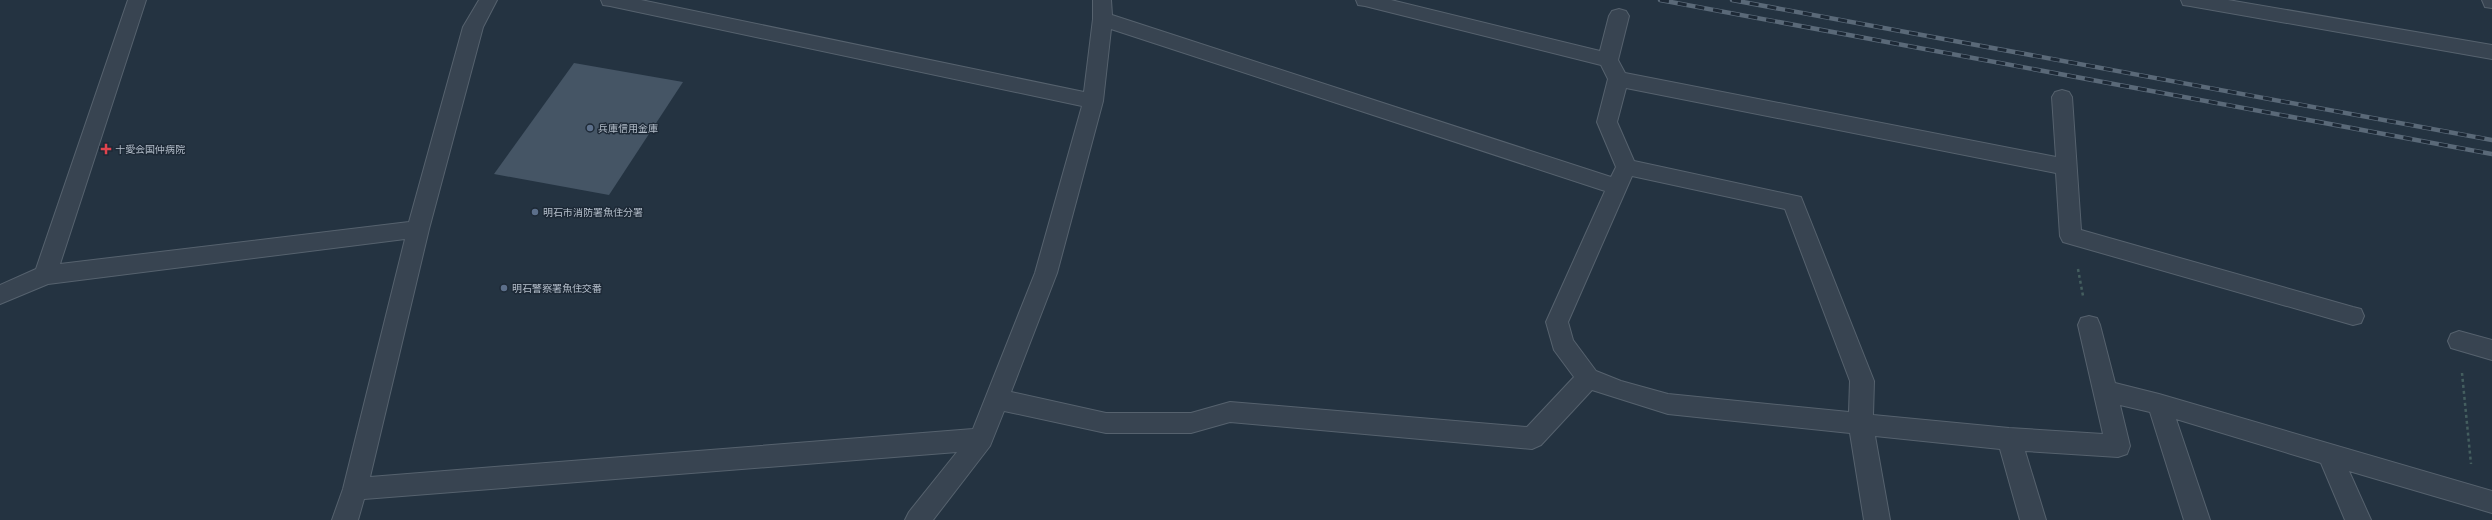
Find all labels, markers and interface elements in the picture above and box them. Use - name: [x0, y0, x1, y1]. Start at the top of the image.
- place label: 兵庫信用金庫: [598, 122, 658, 134]
- marker: 兵庫信用金庫: [585, 123, 595, 133]
- marker: 十愛会国仲病院: [100, 143, 112, 155]
- place label: 十愛会国仲病院: [115, 143, 185, 155]
- place label: 明石市消防署魚住分署: [543, 206, 643, 218]
- marker: 明石市消防署魚住分署: [530, 207, 540, 217]
- place label: 明石警察署魚住交番: [512, 282, 602, 294]
- marker: 明石警察署魚住交番: [499, 283, 509, 293]

